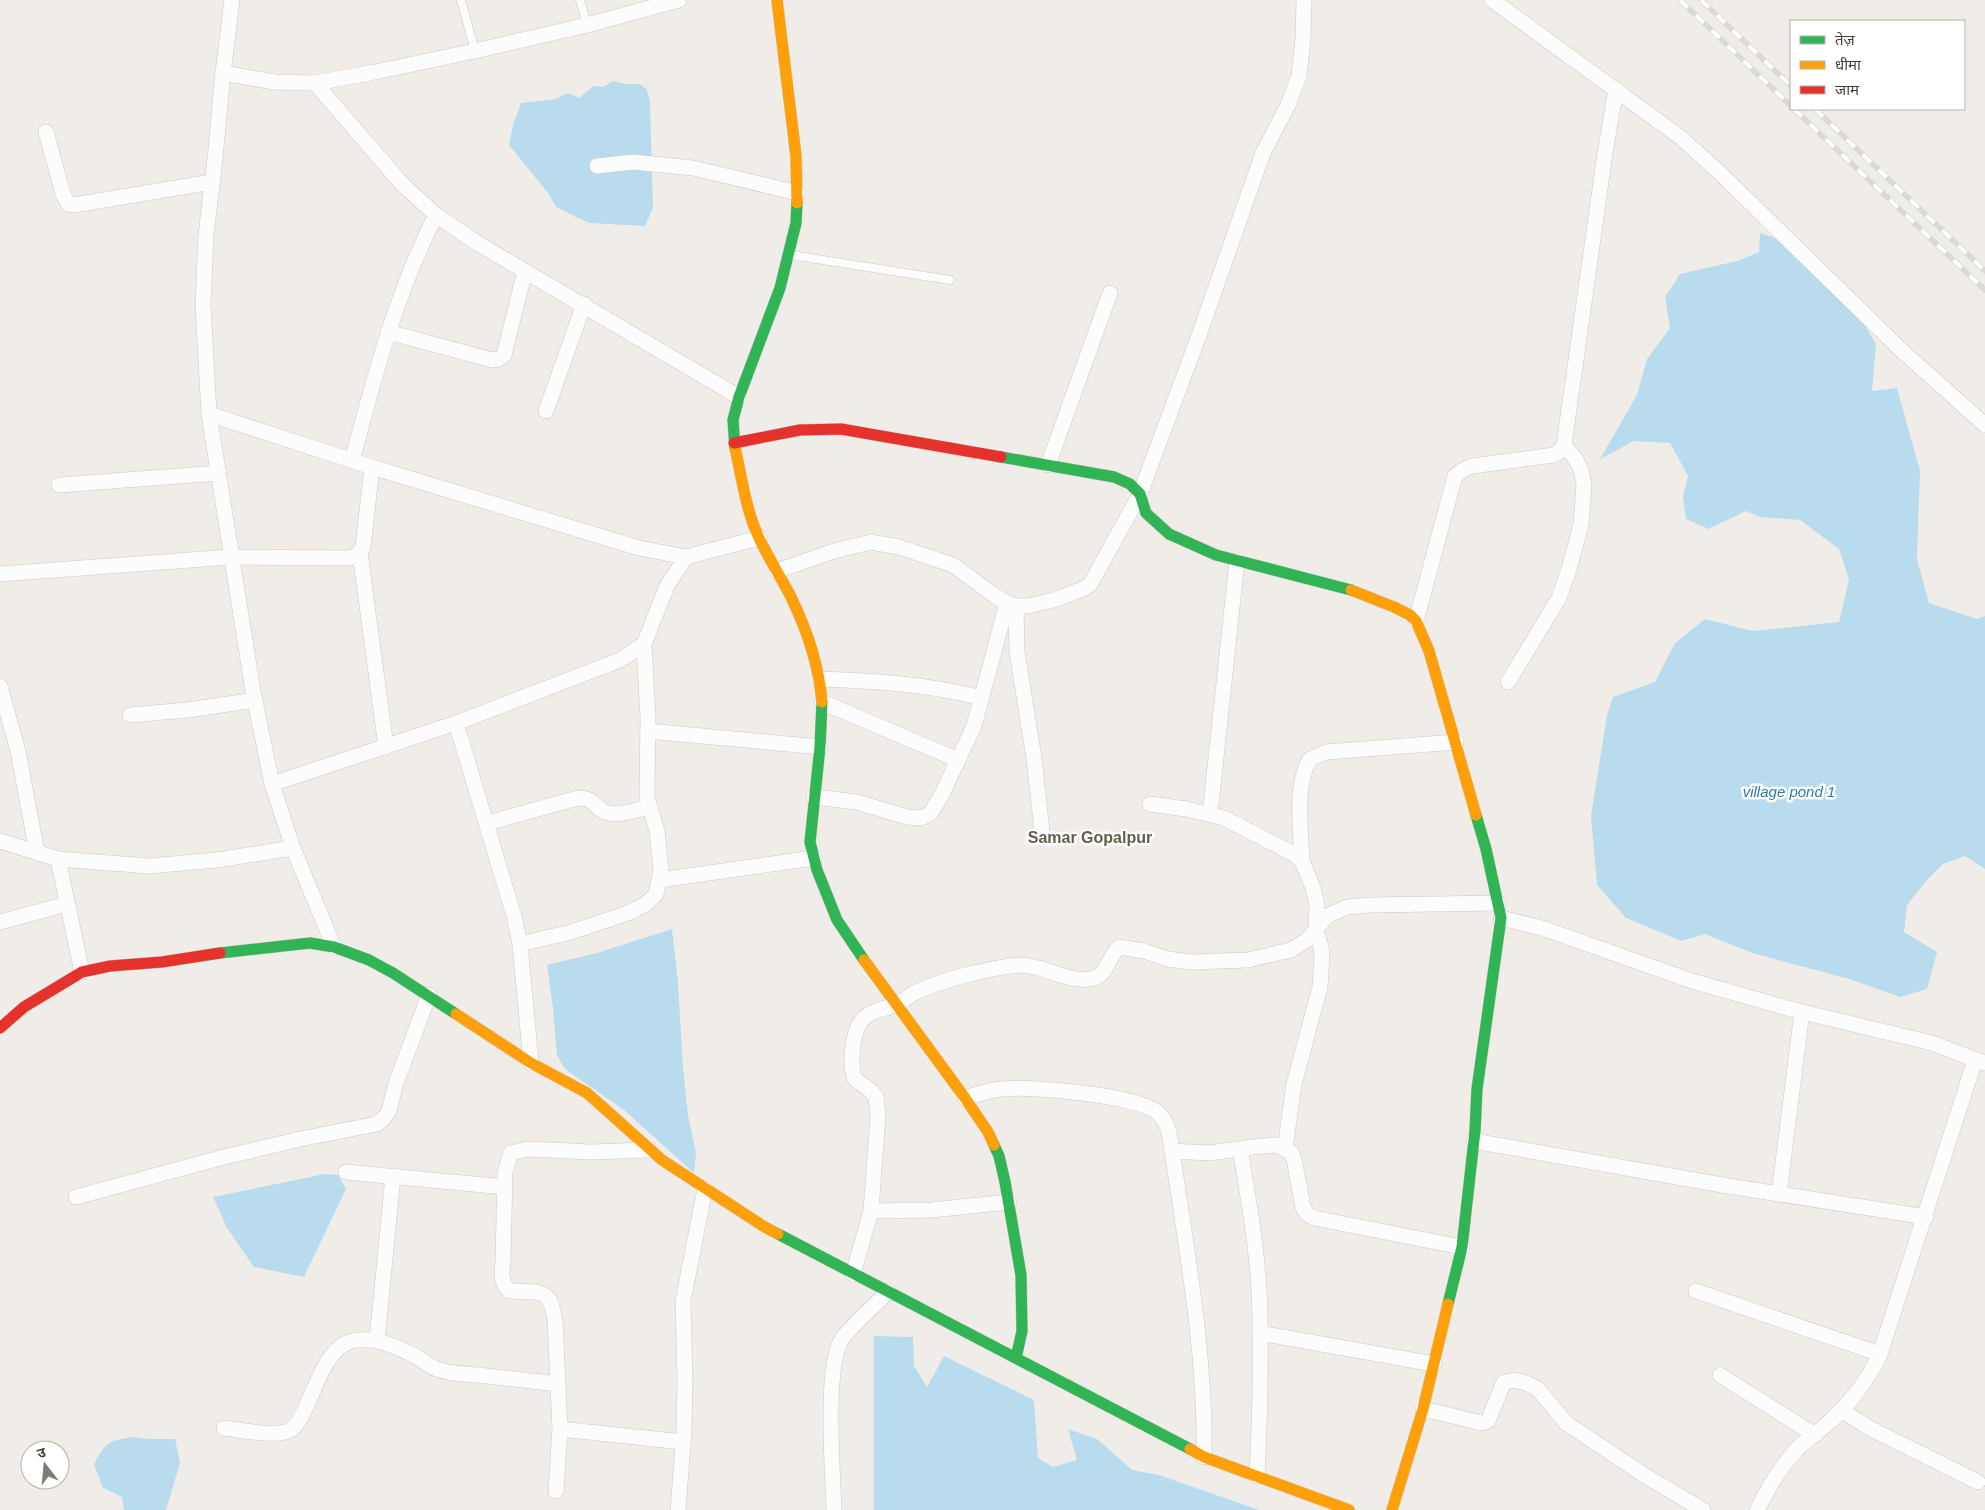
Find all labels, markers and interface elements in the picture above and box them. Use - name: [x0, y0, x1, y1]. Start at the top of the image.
- legend: [1790, 20, 1965, 110]
- text: तेज़: [1835, 31, 1856, 48]
- text: धीमा: [1835, 56, 1862, 73]
- text: जाम: [1835, 81, 1860, 98]
- water label: village pond 1: [1743, 783, 1835, 800]
- district label: Samar Gopalpur: [1028, 829, 1152, 846]
- north arrow: [20, 1440, 70, 1490]
- text: उ: [35, 1443, 48, 1461]

